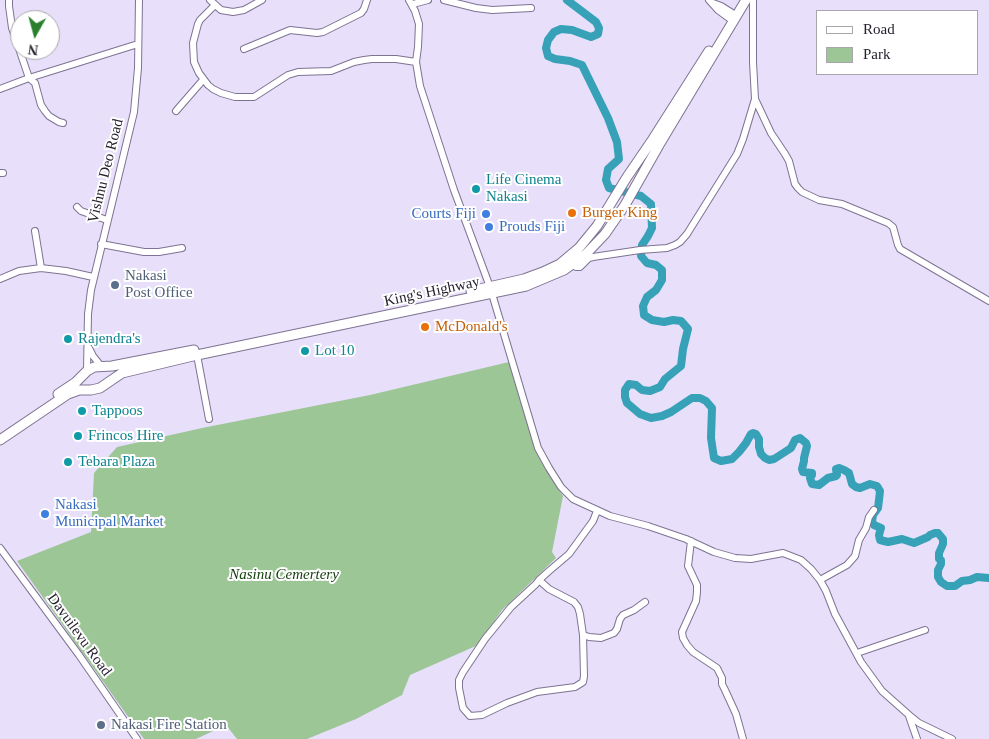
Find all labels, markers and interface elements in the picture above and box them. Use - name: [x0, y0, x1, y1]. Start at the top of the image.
- north arrow: [10, 10, 60, 60]
- legend: [816, 10, 979, 75]
- text: Road: [863, 21, 895, 37]
- text: N: [27, 41, 39, 57]
- text: Park: [863, 46, 891, 62]
- street label: Vishnu Deo Road: [84, 117, 128, 225]
- place label: Life Cinema Nakasi: [486, 171, 561, 206]
- marker: Life Cinema Nakasi: [470, 183, 482, 195]
- place label: Burger King: [582, 204, 657, 222]
- place label: Courts Fiji: [411, 205, 476, 223]
- marker: Burger King: [566, 207, 578, 219]
- marker: Courts Fiji: [480, 208, 492, 220]
- place label: Prouds Fiji: [499, 218, 565, 236]
- marker: Prouds Fiji: [483, 221, 495, 233]
- place label: Nakasi Post Office: [125, 267, 193, 302]
- street label: King's Highway: [383, 273, 481, 311]
- marker: Nakasi Post Office: [109, 279, 121, 291]
- place label: McDonald's: [435, 318, 508, 336]
- marker: McDonald's: [419, 321, 431, 333]
- place label: Rajendra's: [78, 330, 141, 348]
- marker: Rajendra's: [62, 333, 74, 345]
- place label: Lot 10: [315, 342, 355, 360]
- marker: Lot 10: [299, 345, 311, 357]
- place label: Tappoos: [92, 402, 143, 420]
- marker: Tappoos: [76, 405, 88, 417]
- place label: Frincos Hire: [88, 427, 163, 445]
- marker: Frincos Hire: [72, 430, 84, 442]
- place label: Tebara Plaza: [78, 453, 155, 471]
- marker: Tebara Plaza: [62, 456, 74, 468]
- place label: Nakasi Municipal Market: [55, 496, 164, 531]
- marker: Nakasi Municipal Market: [39, 508, 51, 520]
- park label: Nasinu Cemertery: [229, 566, 339, 584]
- street label: Davuilevu Road: [43, 590, 115, 680]
- place label: Nakasi Fire Station: [111, 716, 227, 734]
- marker: Nakasi Fire Station: [95, 719, 107, 731]

